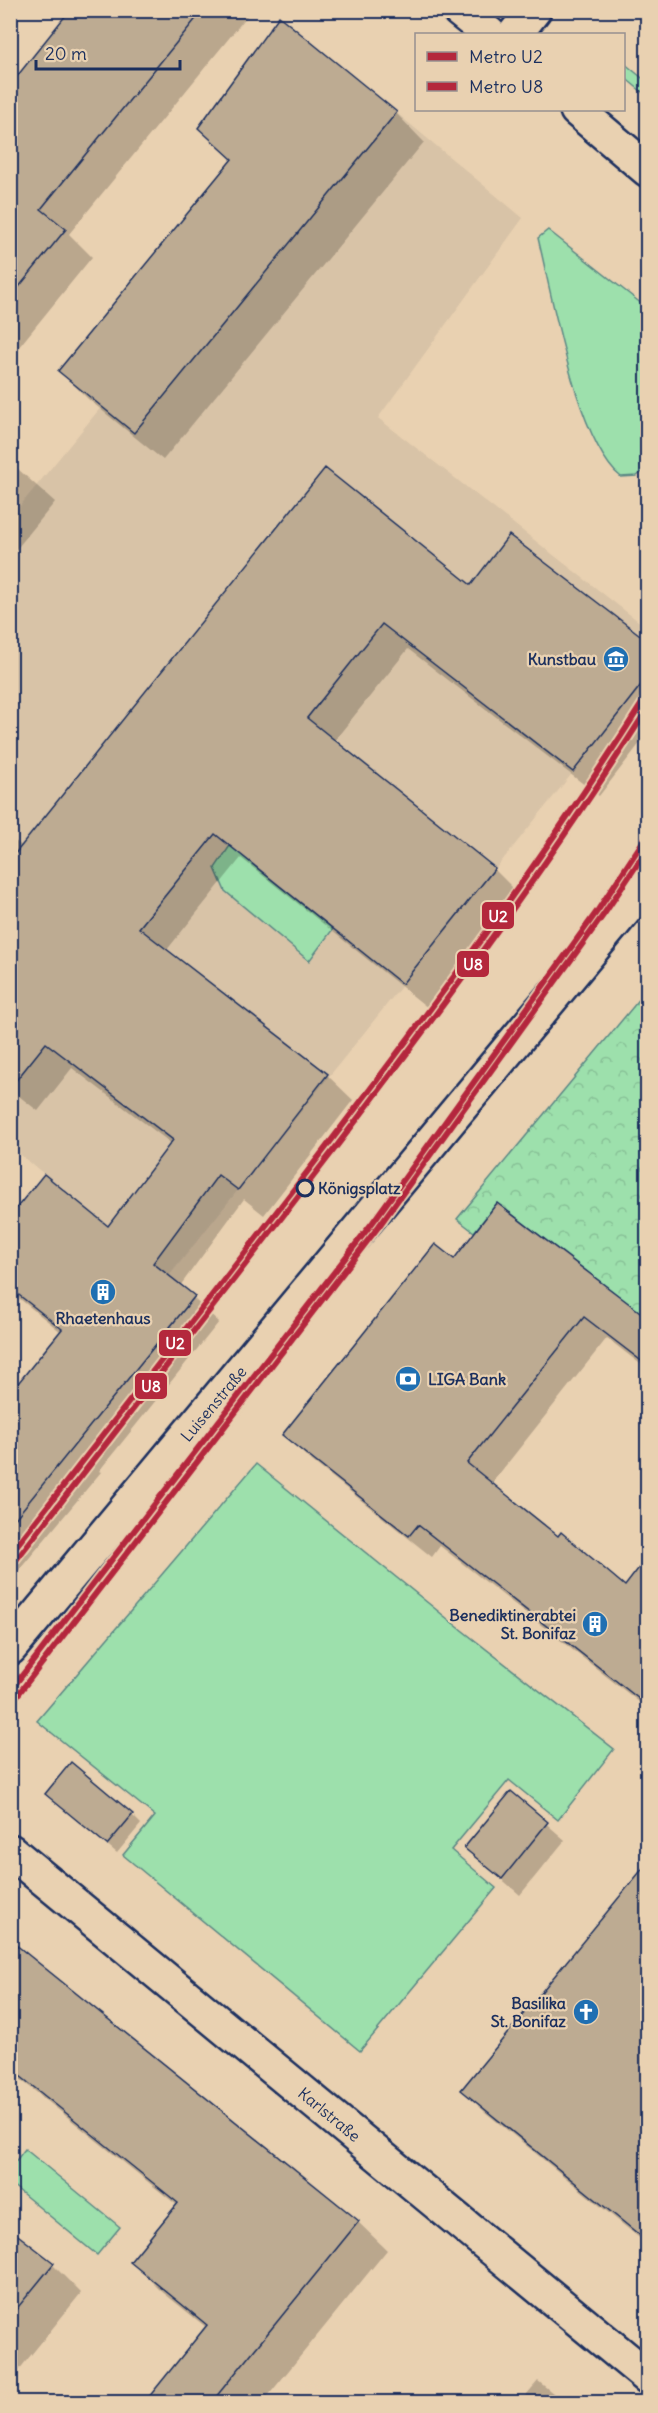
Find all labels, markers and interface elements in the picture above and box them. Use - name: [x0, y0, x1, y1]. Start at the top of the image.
- scale bar: [36, 33, 180, 71]
- legend: [415, 33, 625, 111]
- text: 20 m: [45, 42, 87, 65]
- text: Metro U2: [469, 45, 543, 68]
- text: Metro U8: [469, 75, 543, 98]
- museum icon: Kunstbau: [601, 644, 631, 674]
- place label: Kunstbau: [528, 649, 597, 669]
- line badge: U2: [481, 901, 515, 930]
- text: U2: [488, 906, 508, 926]
- line badge: U8: [456, 950, 490, 978]
- text: U8: [463, 954, 483, 974]
- place label: Königsplatz: [318, 1178, 401, 1199]
- marker: Königsplatz: [296, 1179, 314, 1197]
- building icon: Rhaetenhaus: [88, 1277, 118, 1307]
- place label: Rhaetenhaus: [55, 1308, 151, 1328]
- line badge: U2: [158, 1329, 192, 1357]
- text: U2: [165, 1333, 185, 1353]
- street label: Luisenstraße: [176, 1362, 251, 1445]
- bank icon: LIGA Bank: [393, 1364, 423, 1394]
- place label: LIGA Bank: [428, 1369, 506, 1389]
- line badge: U8: [134, 1372, 168, 1400]
- text: U8: [141, 1376, 161, 1396]
- place label: Benediktinerabtei St. Bonifaz: [449, 1605, 576, 1643]
- building icon: Benediktinerabtei St. Bonifaz: [580, 1609, 610, 1639]
- place label: Basilika St. Bonifaz: [491, 1993, 566, 2031]
- church icon: Basilika St. Bonifaz: [571, 1997, 601, 2027]
- street label: Karlstraße: [294, 2083, 365, 2146]

